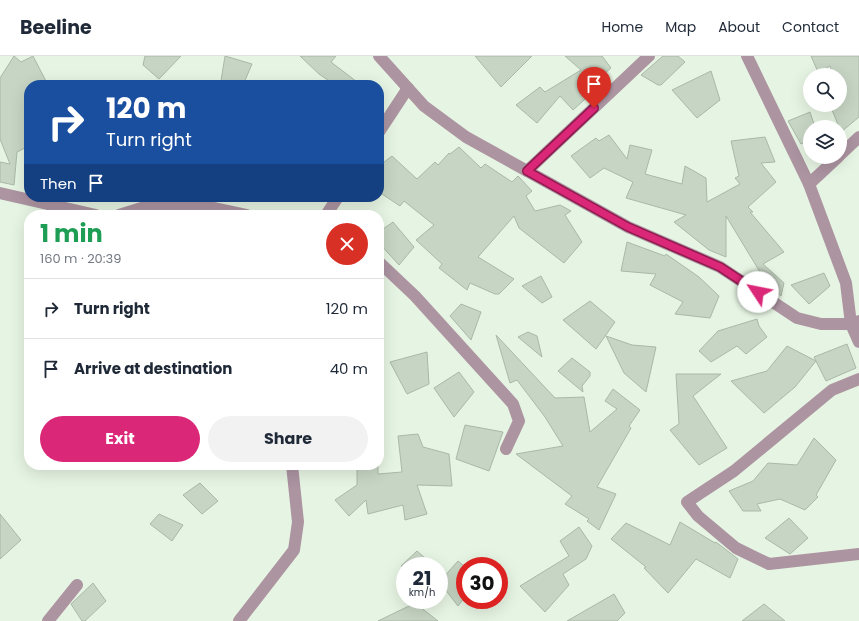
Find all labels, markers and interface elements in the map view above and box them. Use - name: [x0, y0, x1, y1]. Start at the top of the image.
- text: Beeline: [20, 14, 92, 41]
- text: Home: [601, 17, 643, 37]
- text: Map: [665, 17, 696, 37]
- text: About: [718, 17, 760, 37]
- text: Contact: [782, 17, 839, 37]
- pin: [577, 67, 611, 108]
- map controls: [803, 68, 847, 164]
- button: search: [803, 68, 847, 112]
- icon: arrive: [583, 73, 605, 95]
- text: 120 m: [106, 89, 186, 128]
- icon: right: [40, 96, 92, 148]
- button: layers: [803, 120, 847, 164]
- text: Turn right: [106, 127, 192, 152]
- icon: arrive: [85, 172, 107, 194]
- text: Then: [40, 173, 77, 194]
- text: 1 min: [40, 217, 103, 250]
- button: close: [326, 223, 368, 265]
- text: 160 m · 20:39: [40, 249, 121, 268]
- position arrow: [737, 271, 779, 313]
- icon: right: [40, 298, 62, 320]
- text: Turn right: [74, 298, 150, 319]
- text: 120 m: [326, 298, 368, 319]
- icon: arrive: [40, 358, 62, 380]
- text: Arrive at destination: [74, 358, 232, 379]
- text: 40 m: [330, 358, 368, 379]
- button: Exit: [40, 416, 200, 462]
- button: Share: [208, 416, 368, 462]
- speed limit sign: 30: [456, 557, 508, 609]
- text: 21: [413, 564, 431, 592]
- text: km/h: [409, 585, 435, 600]

